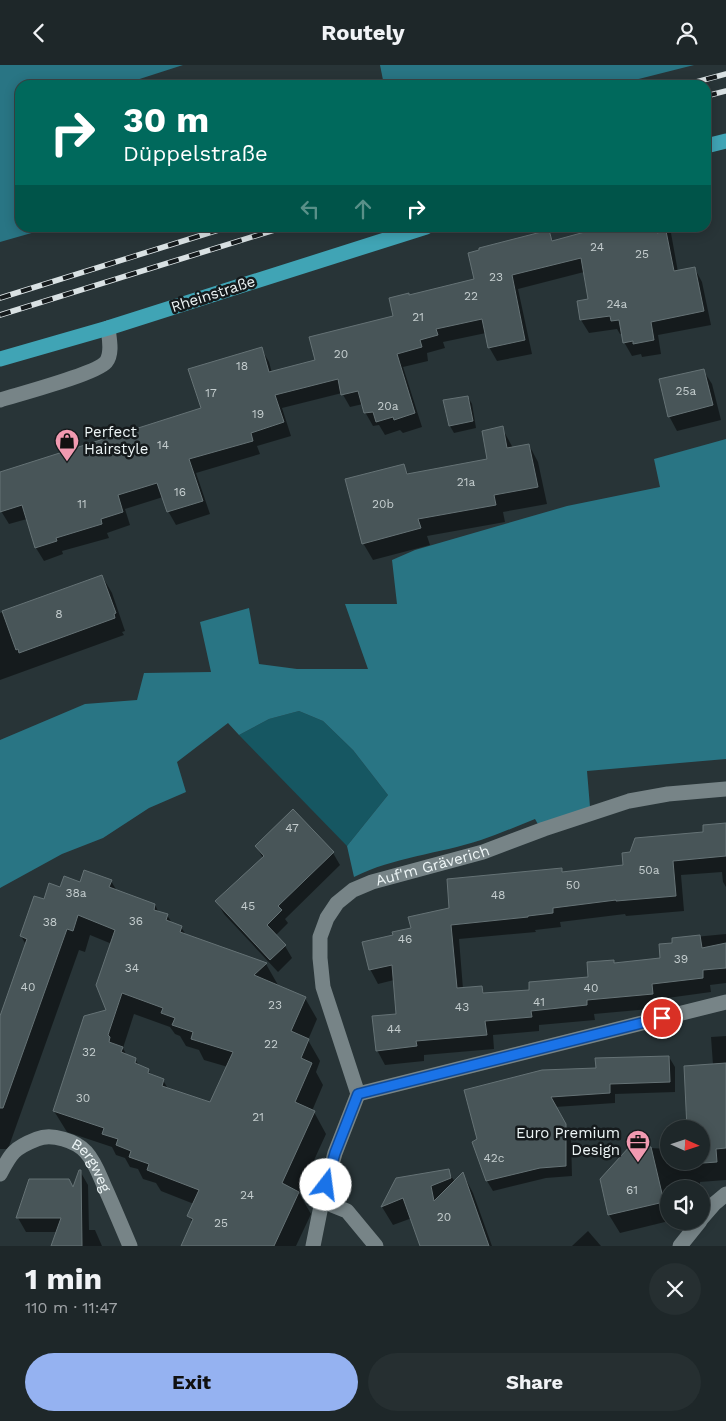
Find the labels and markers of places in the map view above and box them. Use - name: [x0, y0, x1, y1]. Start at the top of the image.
- place label: Perfect Hairstyle: [84, 423, 148, 458]
- shop icon: Perfect Hairstyle: [54, 428, 80, 462]
- pin: [641, 997, 683, 1039]
- place label: Euro Premium Design: [516, 1124, 620, 1159]
- office icon: Euro Premium Design: [625, 1129, 651, 1163]

